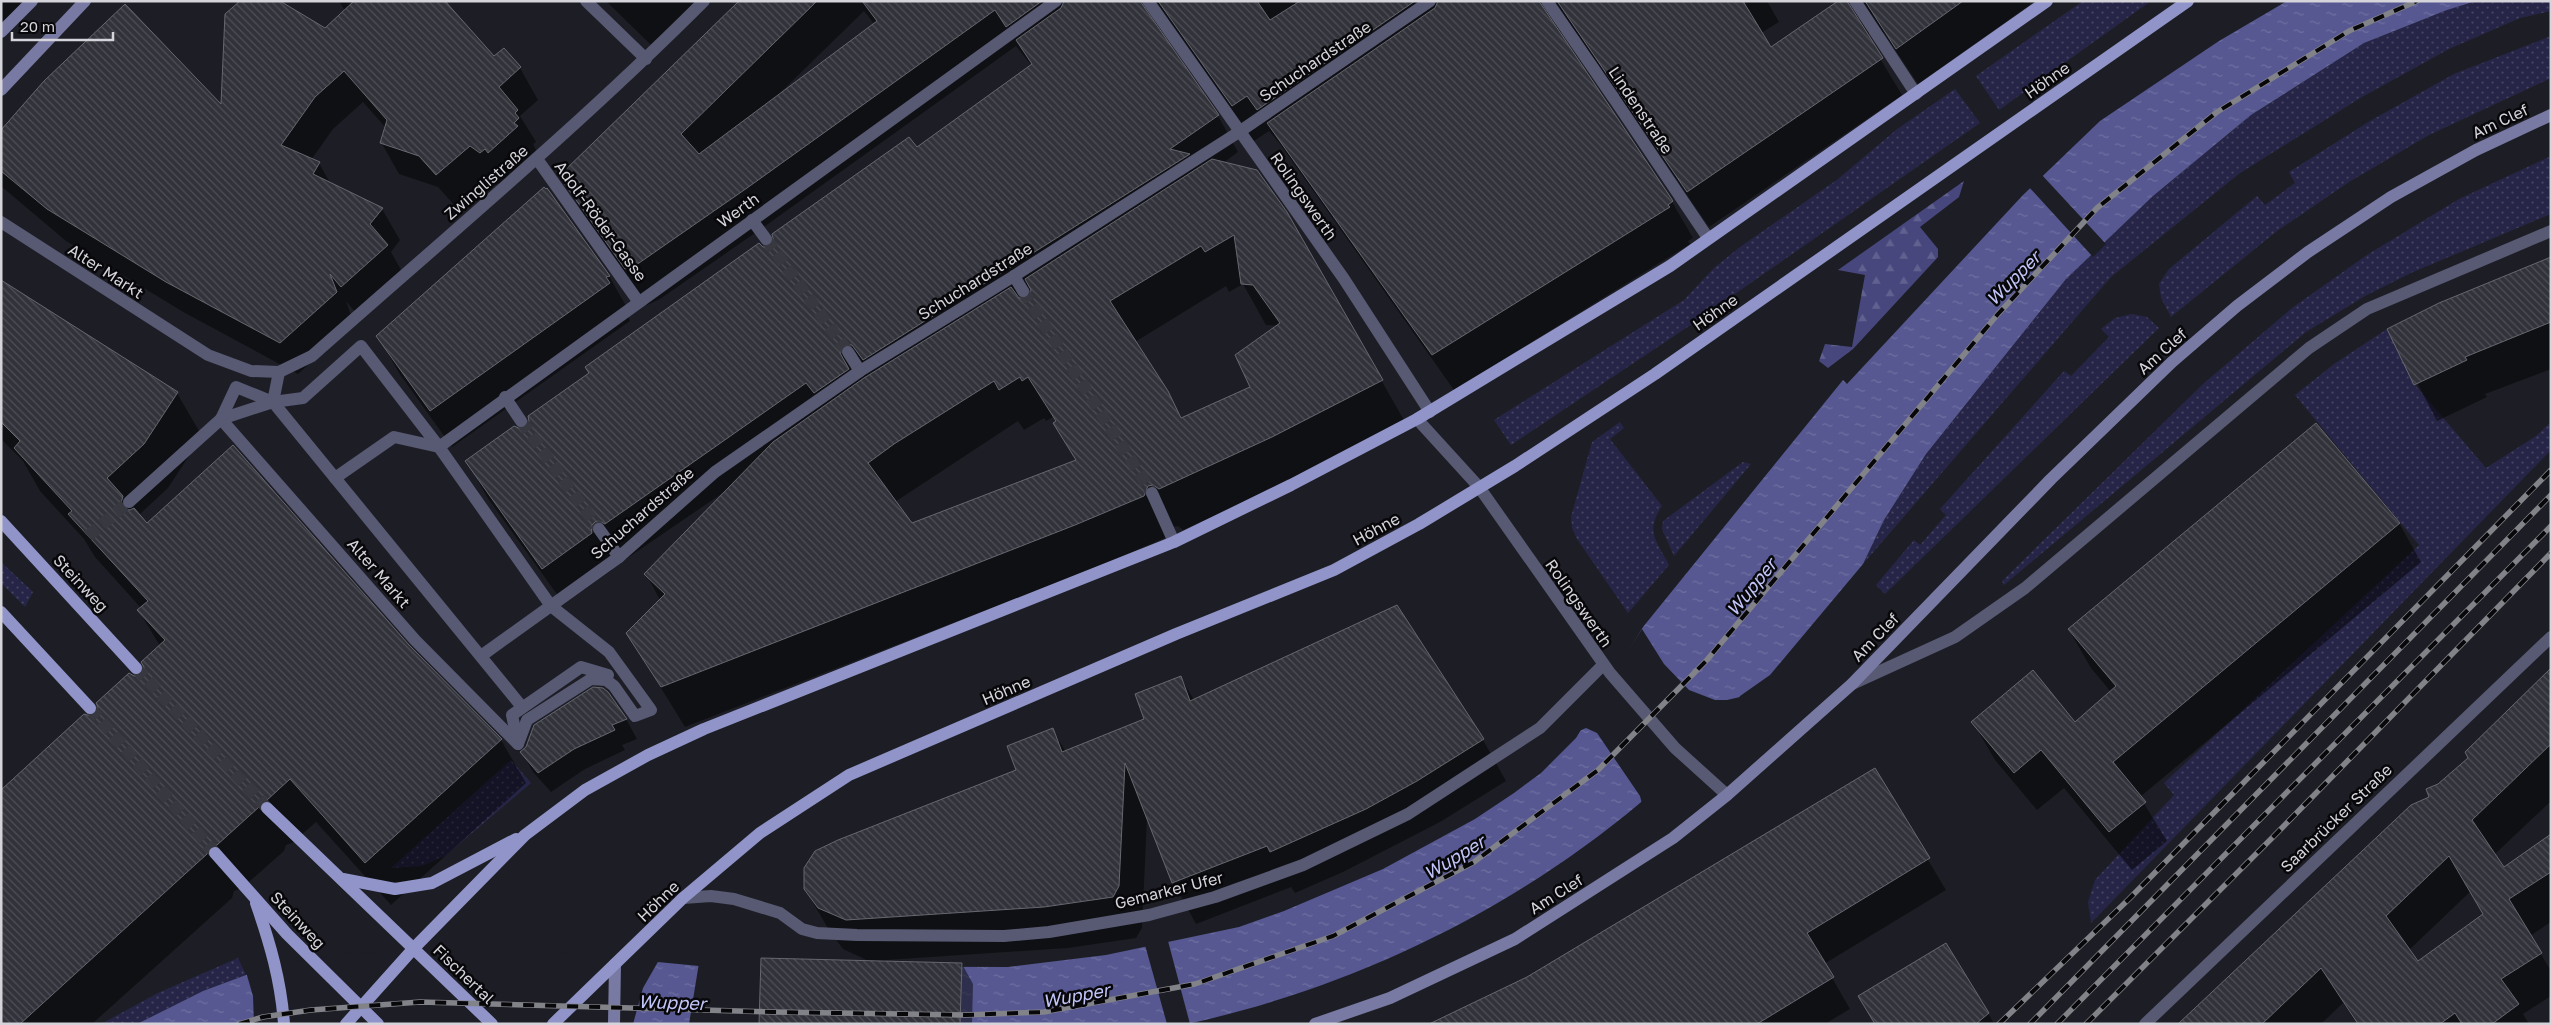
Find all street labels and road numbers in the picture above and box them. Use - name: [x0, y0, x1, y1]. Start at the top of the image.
- street label: Schuchardstraße: [1255, 16, 1375, 106]
- street label: Höhne: [2020, 57, 2074, 103]
- street label: Lindenstraße: [1605, 63, 1677, 157]
- street label: Am Clef: [2469, 99, 2531, 143]
- street label: Zwinglistraße: [440, 140, 532, 224]
- street label: Rolingswerth: [1266, 148, 1342, 244]
- street label: Adolf-Röder-Gasse: [551, 157, 651, 285]
- street label: Werth: [713, 188, 763, 232]
- street label: Schuchardstraße: [914, 238, 1036, 324]
- street label: Alter Markt: [65, 239, 147, 303]
- street label: Höhne: [1688, 289, 1742, 335]
- street label: Am Clef: [2133, 323, 2191, 378]
- street label: Schuchardstraße: [586, 463, 698, 563]
- street label: Höhne: [1349, 508, 1403, 550]
- street label: Alter Markt: [343, 534, 415, 612]
- street label: Steinweg: [49, 550, 113, 616]
- street label: Rolingswerth: [1541, 555, 1617, 651]
- street label: Am Clef: [1847, 608, 1903, 665]
- street label: Höhne: [979, 671, 1033, 709]
- street label: Saarbrücker Straße: [2276, 760, 2396, 876]
- street label: Gemarker Ufer: [1113, 867, 1225, 913]
- street label: Am Clef: [1525, 870, 1587, 918]
- street label: Höhne: [633, 876, 683, 926]
- street label: Steinweg: [266, 887, 330, 953]
- street label: Fischertal: [429, 940, 499, 1008]

